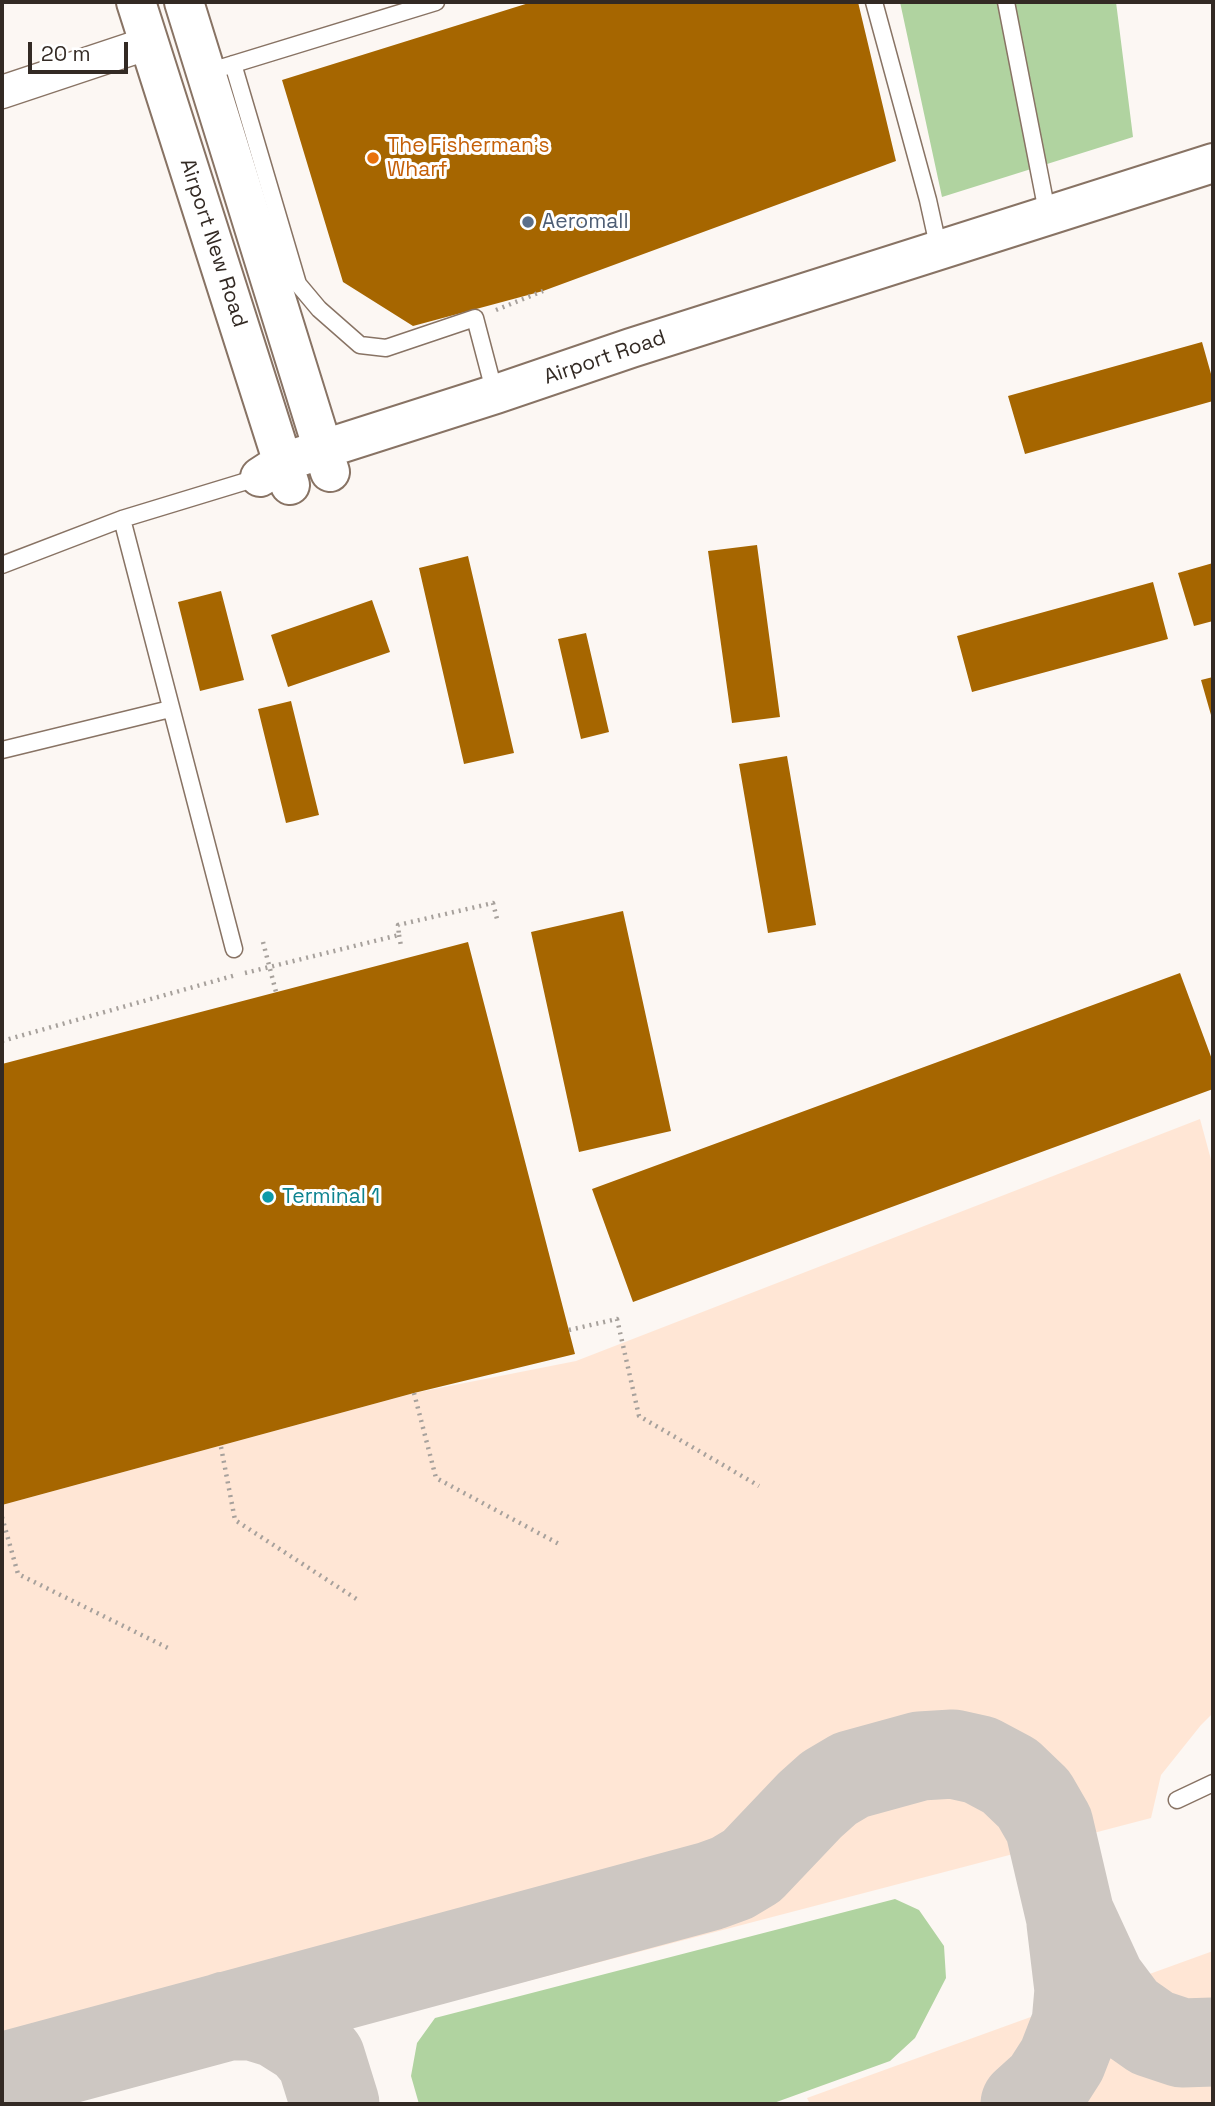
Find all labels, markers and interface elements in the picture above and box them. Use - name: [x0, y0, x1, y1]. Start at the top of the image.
- scale bar: [32, 28, 131, 72]
- text: 20 m: [41, 40, 91, 67]
- place label: The Fisherman's Wharf: [387, 133, 549, 183]
- marker: The Fisherman's Wharf: [365, 150, 381, 166]
- street label: Airport New Road: [174, 156, 252, 330]
- place label: Aeromall: [542, 209, 629, 235]
- marker: Aeromall: [520, 214, 536, 230]
- street label: Airport Road: [541, 325, 669, 391]
- place label: Terminal 1: [282, 1184, 380, 1210]
- marker: Terminal 1: [260, 1189, 276, 1205]

